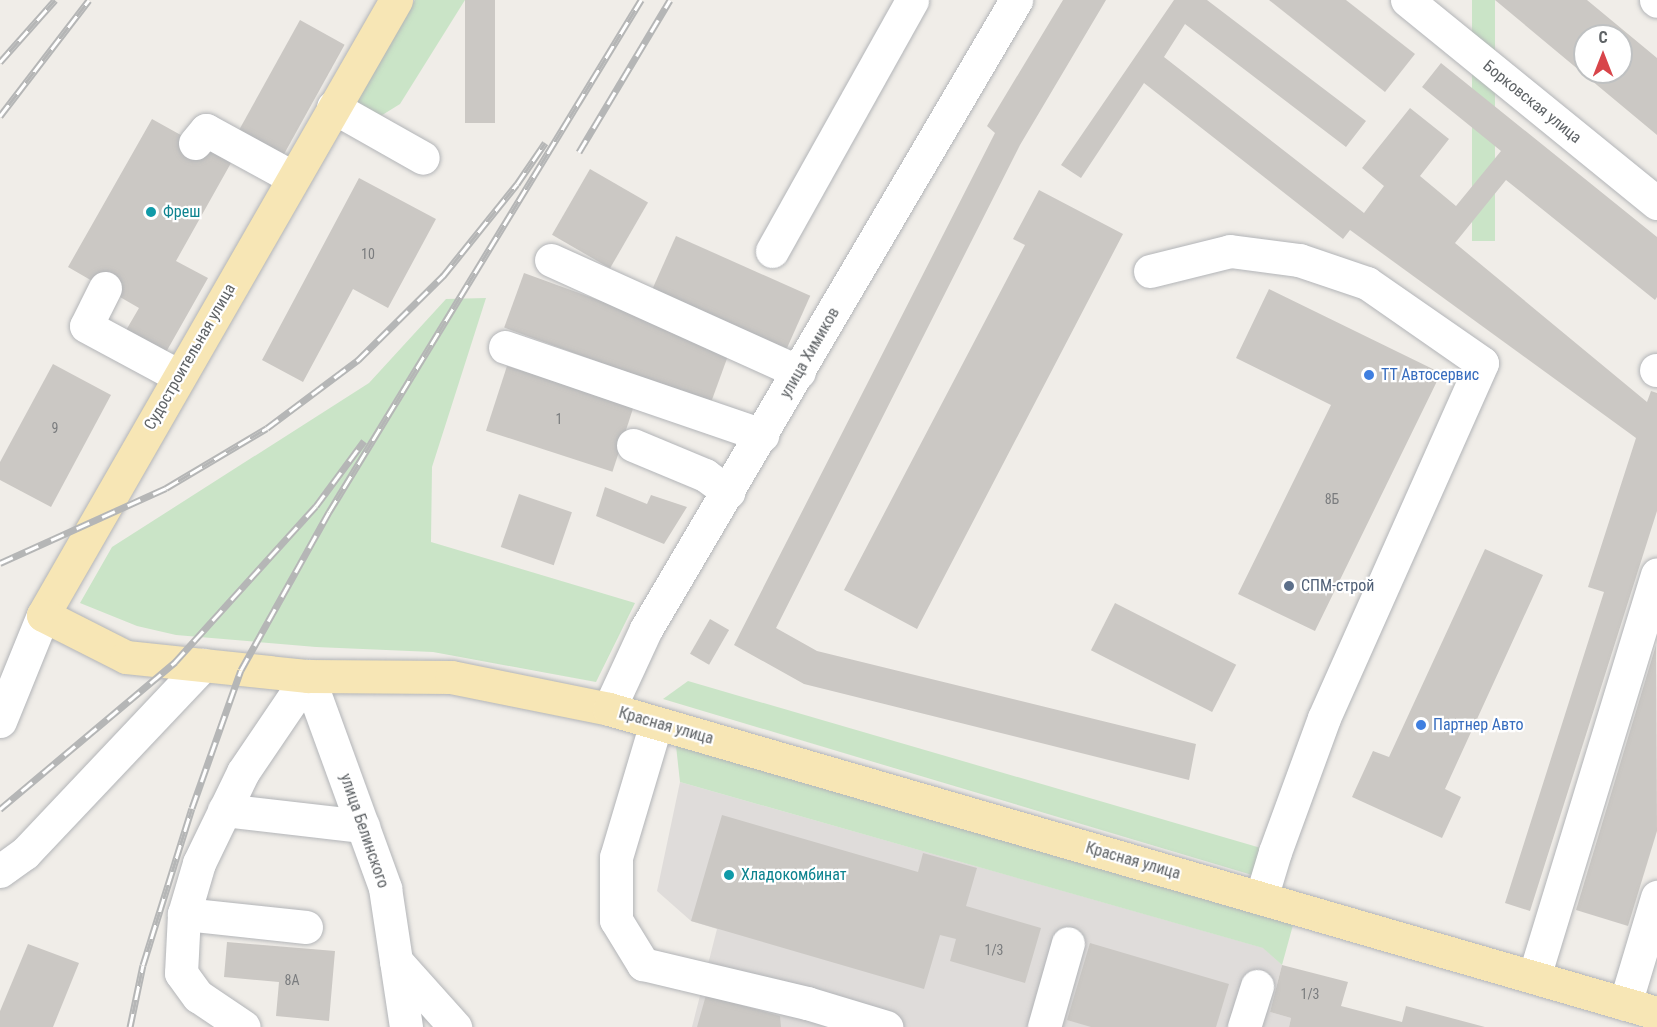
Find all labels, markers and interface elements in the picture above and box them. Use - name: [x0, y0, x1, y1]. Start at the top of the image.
- north arrow: [1573, 24, 1633, 84]
- text: С: [1598, 28, 1608, 47]
- street label: Борковская улица: [1479, 56, 1585, 148]
- place label: Фреш: [163, 202, 200, 222]
- marker: Фреш: [144, 205, 158, 219]
- house number: 10: [361, 246, 375, 262]
- street label: Судостроительная улица: [140, 281, 240, 433]
- street label: улица Химиков: [776, 304, 844, 402]
- place label: ТТ Автосервис: [1381, 365, 1480, 385]
- marker: ТТ Автосервис: [1362, 368, 1376, 382]
- house number: 1: [556, 411, 562, 427]
- house number: 9: [52, 420, 58, 436]
- house number: 8Б: [1325, 491, 1339, 507]
- place label: СПМ-строй: [1301, 576, 1374, 596]
- marker: СПМ-строй: [1282, 579, 1296, 593]
- street label: Красная улица: [616, 703, 716, 749]
- place label: Партнер Авто: [1433, 715, 1524, 735]
- marker: Партнер Авто: [1414, 718, 1428, 732]
- street label: улица Белинского: [335, 771, 393, 891]
- street label: Красная улица: [1083, 838, 1183, 884]
- place label: Хладокомбинат: [741, 865, 847, 885]
- marker: Хладокомбинат: [722, 868, 736, 882]
- house number: 1/3: [984, 942, 1004, 958]
- house number: 8А: [285, 972, 299, 988]
- house number: 1/3: [1300, 986, 1320, 1002]

